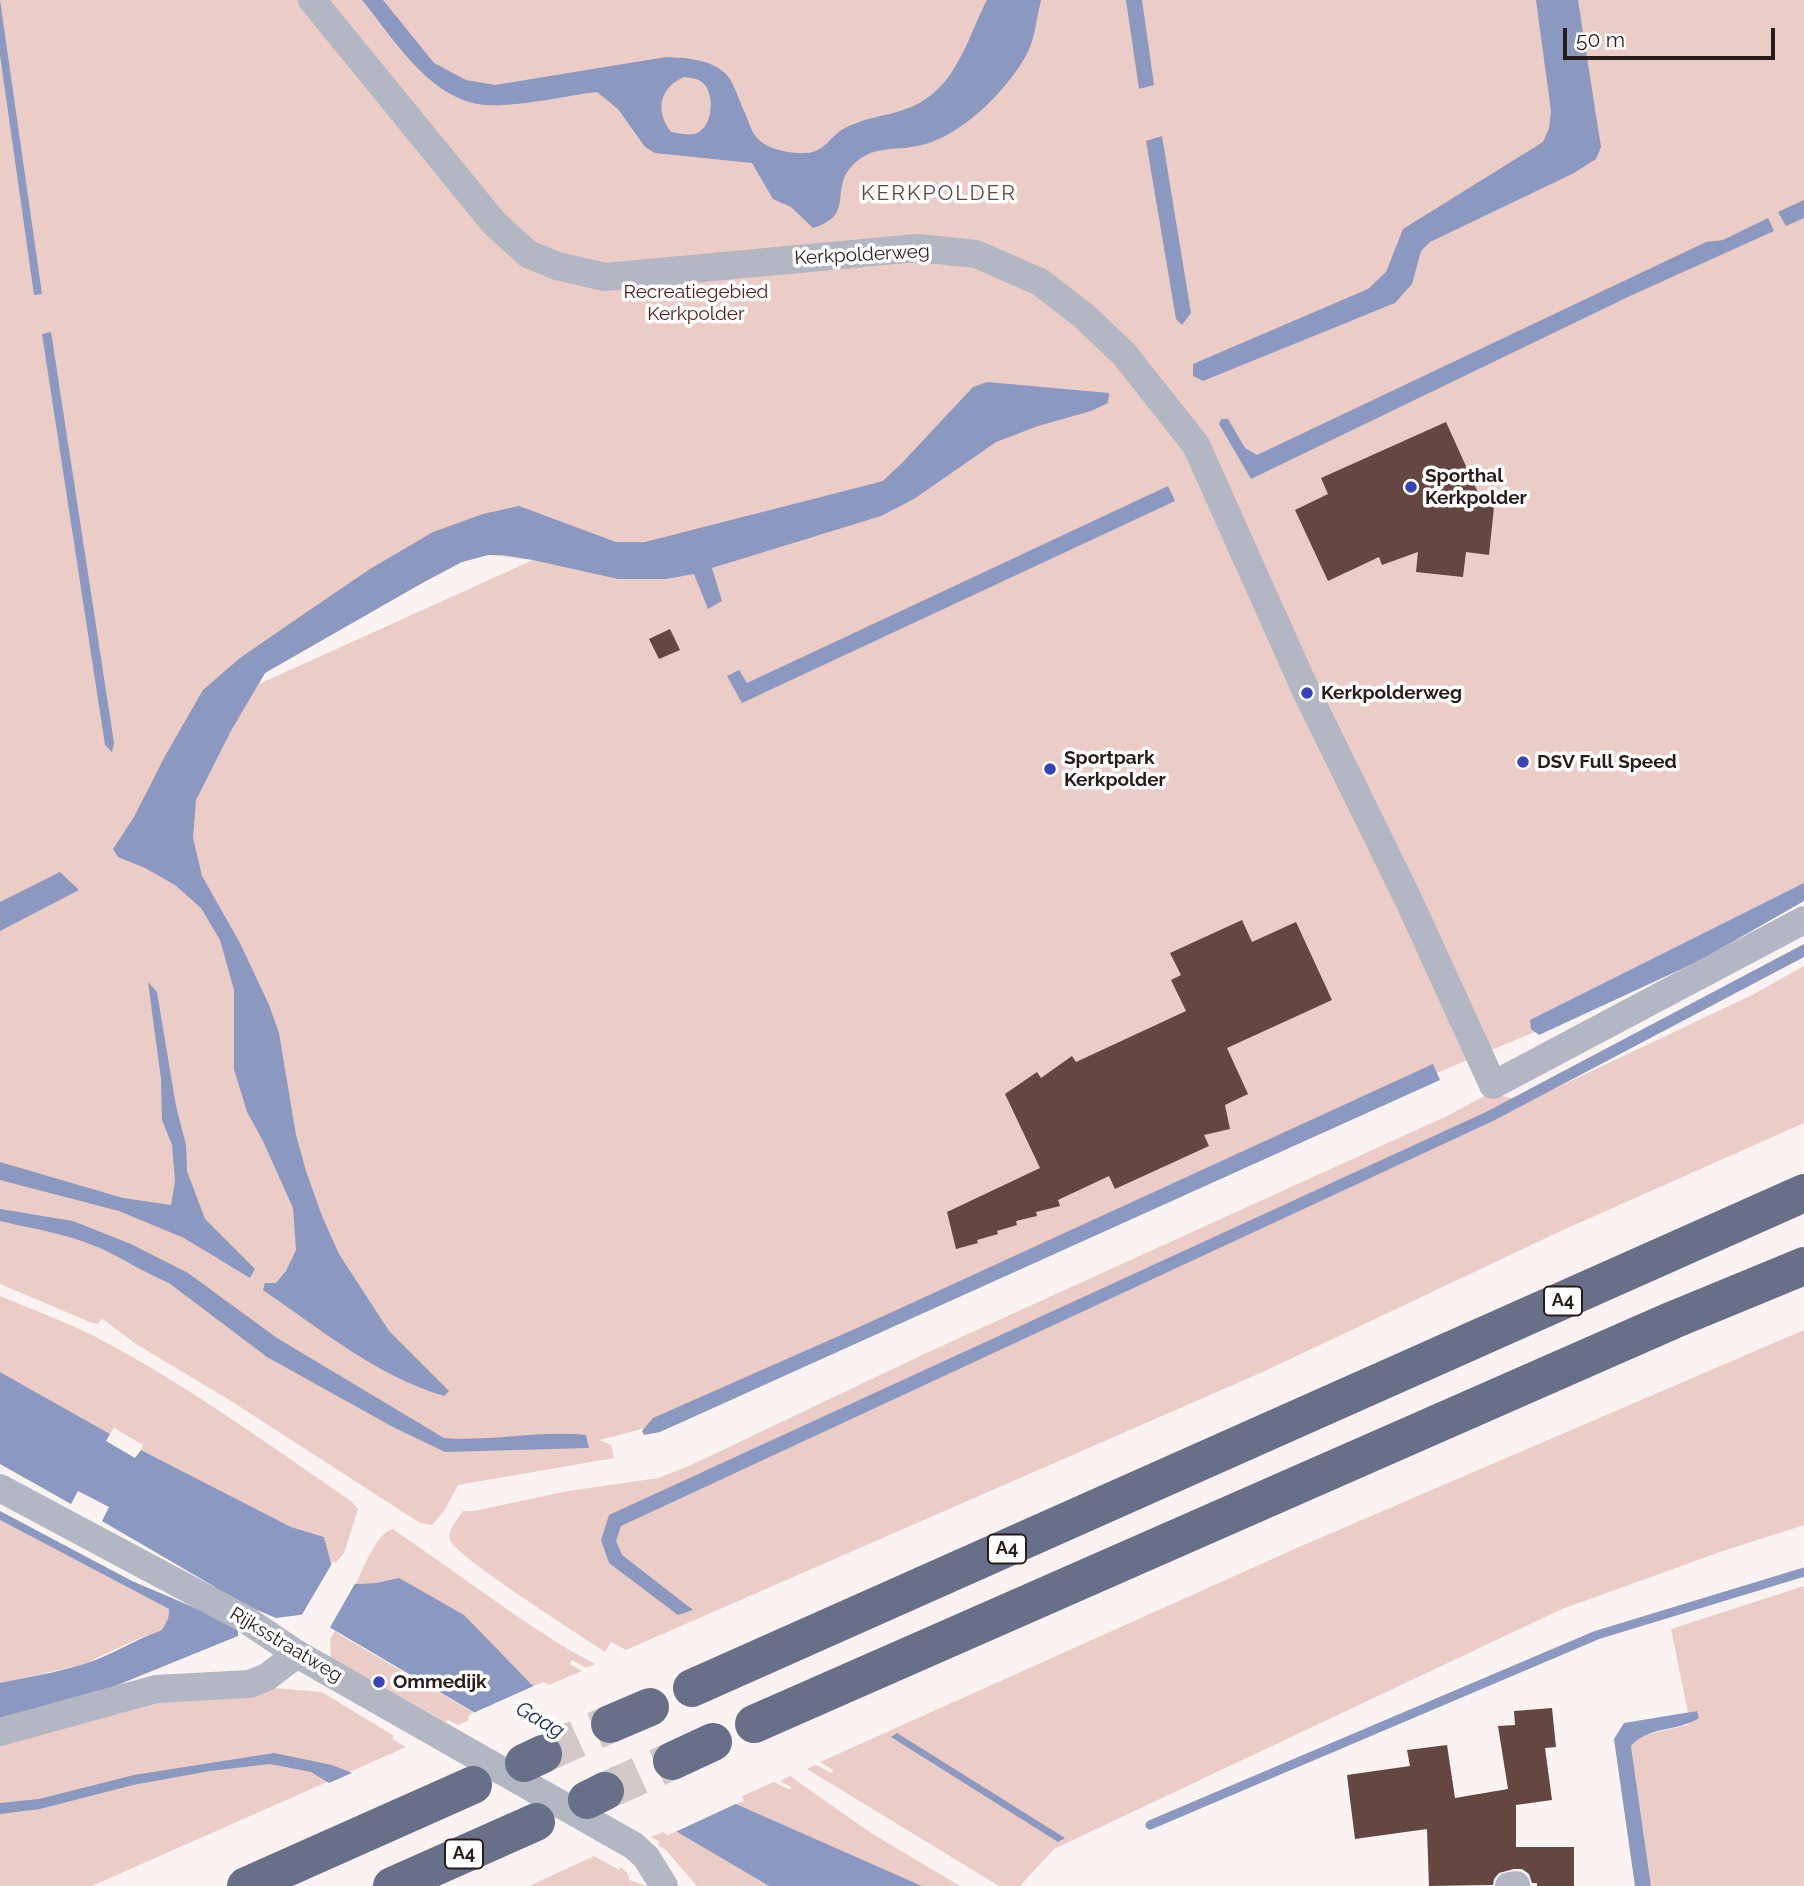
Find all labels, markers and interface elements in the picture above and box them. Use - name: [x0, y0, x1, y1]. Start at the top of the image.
- scale bar: [1566, 14, 1778, 58]
- text: 50 m: [1576, 27, 1625, 52]
- district label: KERKPOLDER: [862, 181, 1016, 207]
- street label: Kerkpolderweg: [794, 240, 930, 270]
- park label: Recreatiegebied Kerkpolder: [624, 281, 768, 325]
- place label: Sporthal Kerkpolder: [1425, 465, 1527, 509]
- marker: Sporthal Kerkpolder: [1403, 479, 1419, 495]
- place label: Kerkpolderweg: [1321, 682, 1462, 704]
- marker: Kerkpolderweg: [1299, 685, 1315, 701]
- place label: Sportpark Kerkpolder: [1064, 747, 1166, 791]
- place label: DSV Full Speed: [1537, 751, 1677, 773]
- marker: DSV Full Speed: [1515, 754, 1531, 770]
- marker: Sportpark Kerkpolder: [1042, 761, 1058, 777]
- road number: A4: [1544, 1286, 1582, 1316]
- road number: A4: [988, 1534, 1026, 1564]
- street label: Rijksstraatweg: [226, 1602, 346, 1688]
- place label: Ommedijk: [393, 1671, 487, 1693]
- marker: Ommedijk: [371, 1674, 387, 1690]
- water label: Gaag: [511, 1696, 569, 1744]
- road number: A4: [445, 1840, 483, 1868]

